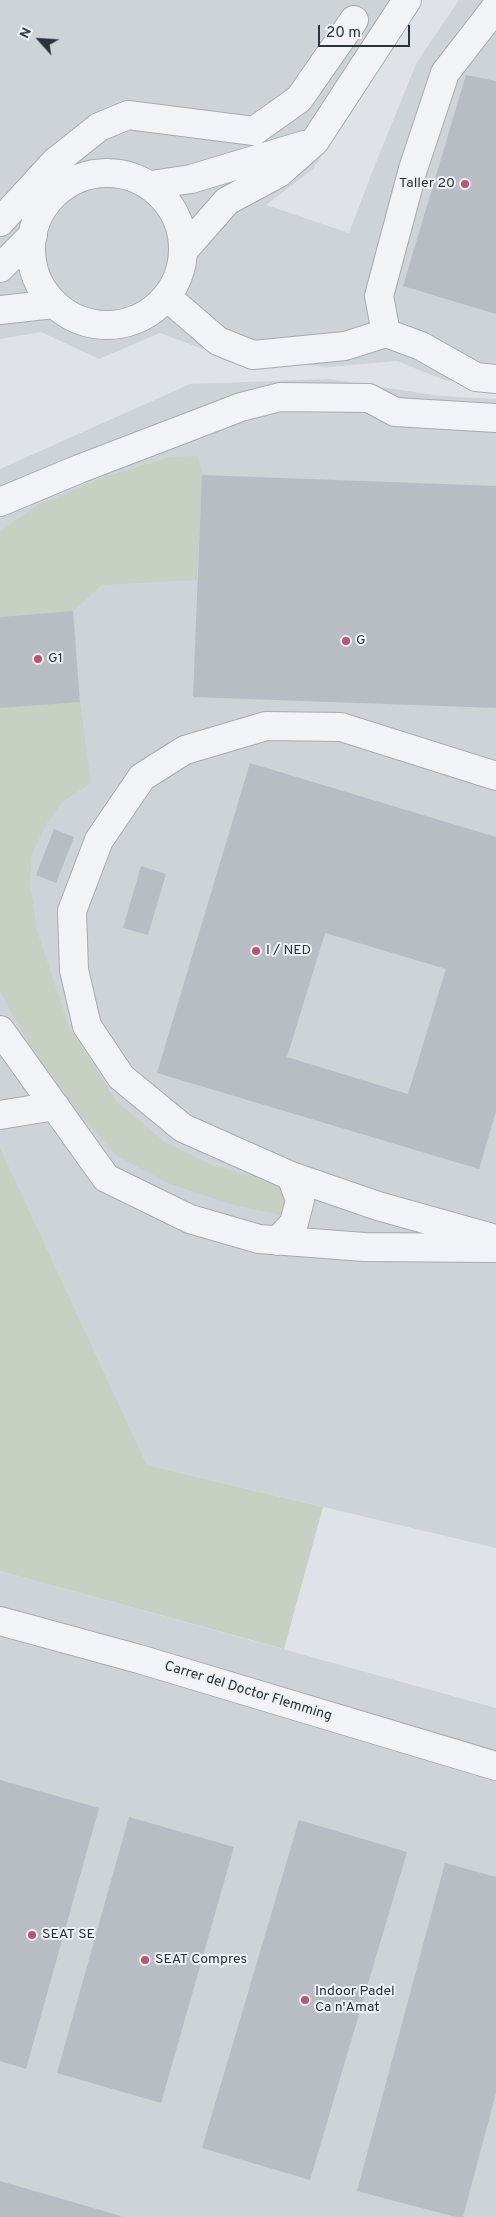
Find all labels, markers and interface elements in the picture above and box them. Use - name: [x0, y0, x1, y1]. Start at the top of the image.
- north arrow: [15, 15, 65, 65]
- scale bar: [321, 15, 414, 47]
- text: 20 m: [326, 24, 361, 43]
- text: N: [16, 25, 36, 41]
- place label: Taller 20: [399, 176, 455, 192]
- marker: Taller 20: [459, 178, 471, 190]
- place label: G: [356, 633, 366, 649]
- marker: G: [340, 635, 352, 647]
- place label: G1: [48, 651, 63, 667]
- marker: G1: [32, 653, 44, 665]
- place label: I / NED: [266, 943, 311, 959]
- marker: I / NED: [250, 945, 262, 957]
- street label: Carrer del Doctor Flemming: [162, 1658, 334, 1726]
- place label: SEAT SE: [42, 1927, 95, 1943]
- marker: SEAT SE: [26, 1929, 38, 1941]
- place label: SEAT Compres: [155, 1952, 247, 1968]
- marker: SEAT Compres: [139, 1954, 151, 1966]
- place label: Indoor Padel Ca n'Amat: [315, 1984, 395, 2016]
- marker: Indoor Padel Ca n'Amat: [299, 1994, 311, 2006]

